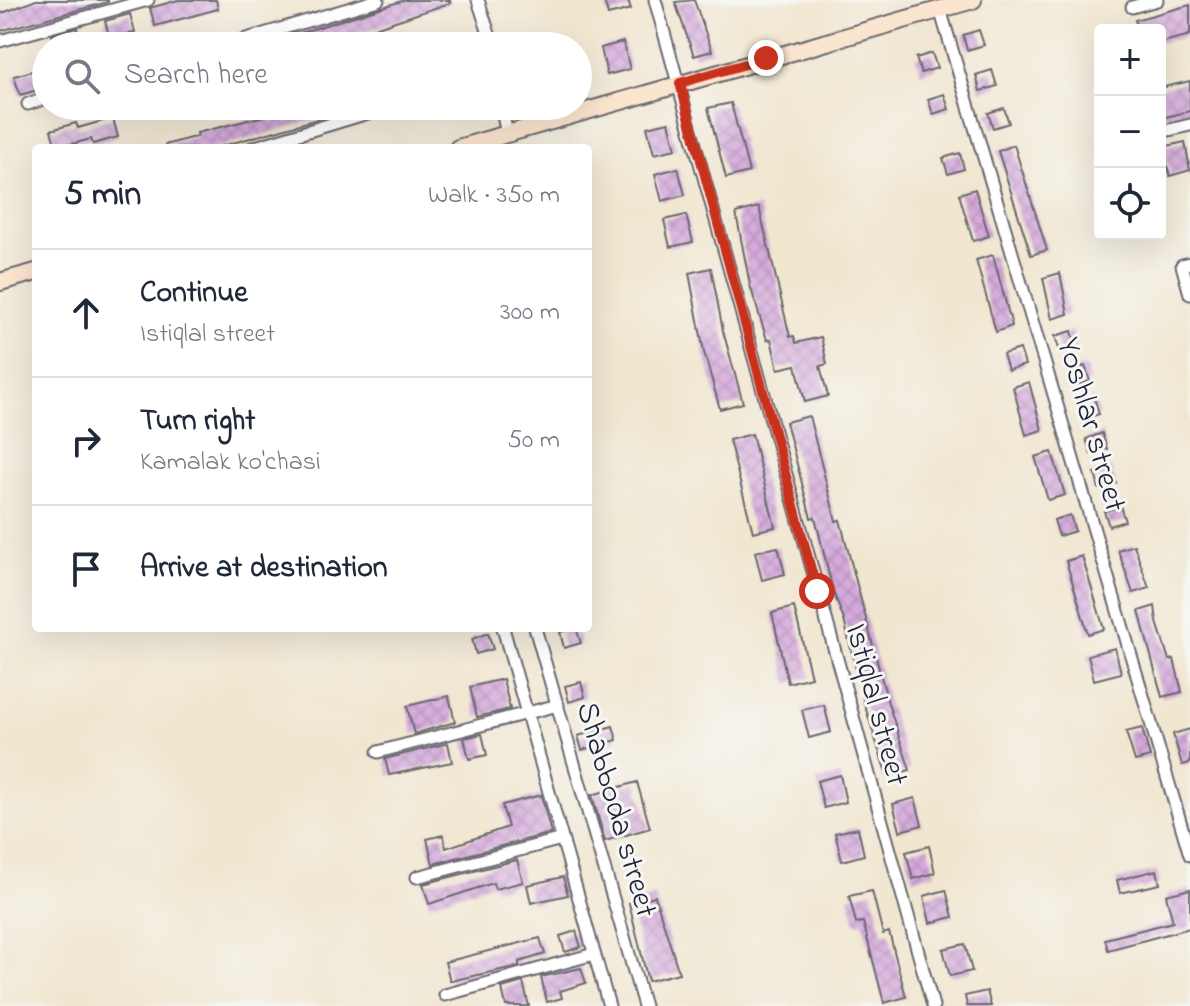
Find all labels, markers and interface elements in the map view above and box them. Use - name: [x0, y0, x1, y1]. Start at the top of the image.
- map controls: [1094, 24, 1166, 240]
- button: +: [1094, 24, 1166, 96]
- search box: [32, 32, 592, 120]
- route end: [748, 40, 784, 76]
- icon: search: [60, 54, 104, 98]
- text: Search here: [124, 54, 268, 98]
- button: −: [1094, 96, 1166, 168]
- button: locate: [1094, 168, 1166, 240]
- text: 5 min: [64, 171, 141, 221]
- text: Walk · 350 m: [428, 177, 560, 215]
- text: Continue: [140, 272, 248, 316]
- icon: ahead: [64, 291, 108, 335]
- text: 300 m: [500, 294, 560, 332]
- text: Istiqlal street: [140, 316, 275, 354]
- street label: Yoshlar street: [1043, 333, 1137, 518]
- text: Turn right: [140, 400, 255, 444]
- icon: right: [64, 419, 108, 463]
- text: 50 m: [507, 422, 560, 460]
- text: Kamalak ko'chasi: [140, 444, 321, 482]
- icon: arrive: [64, 547, 108, 591]
- text: Arrive at destination: [140, 547, 388, 591]
- route start: [799, 573, 835, 609]
- street label: Istiqlal street: [831, 619, 919, 792]
- street label: Shabboda street: [562, 697, 668, 923]

